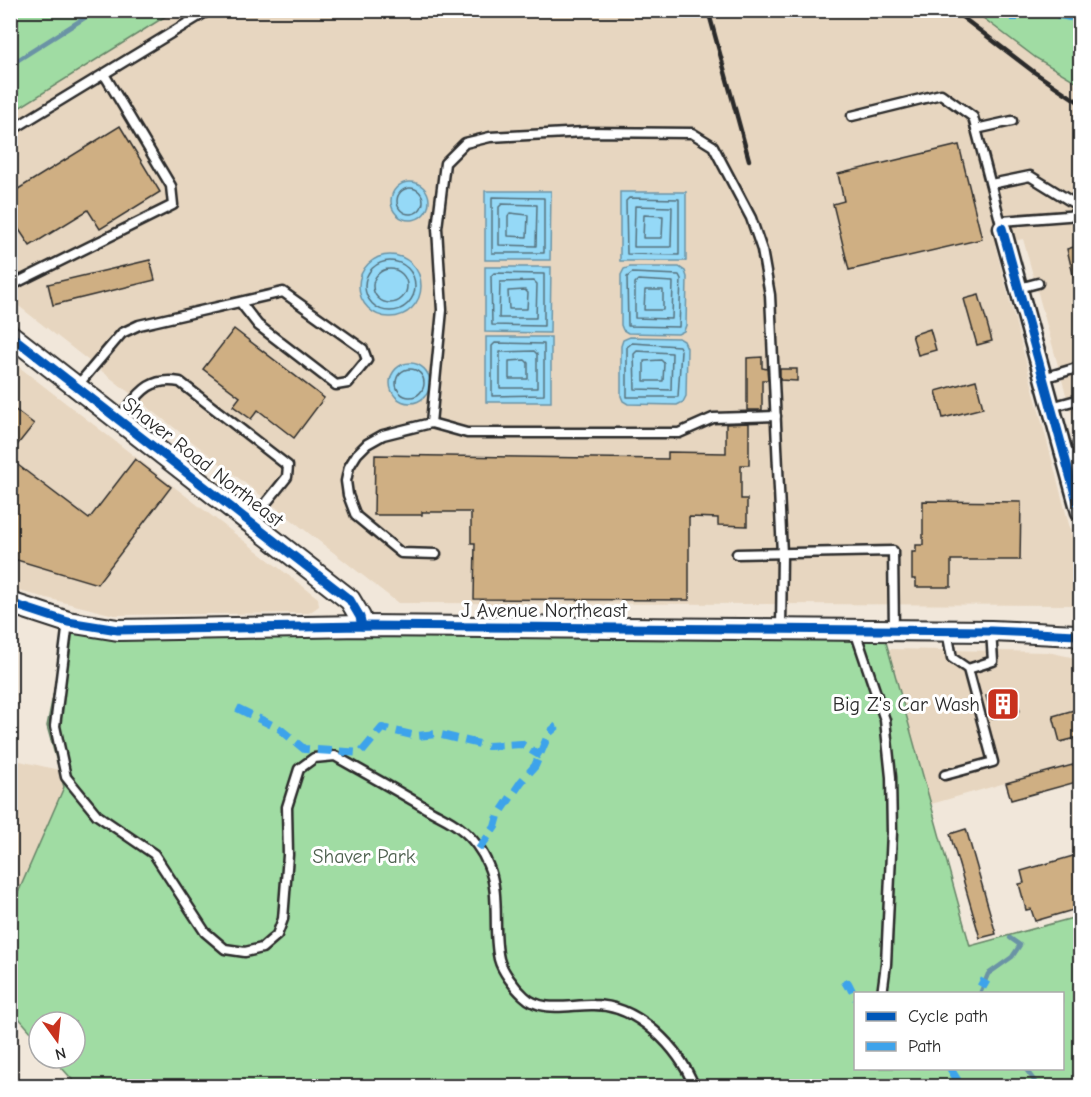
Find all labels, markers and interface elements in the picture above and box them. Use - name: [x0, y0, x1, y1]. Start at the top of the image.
- street label: Shaver Road Northeast: [118, 392, 289, 533]
- street label: J Avenue Northeast: [461, 599, 628, 622]
- building icon: Big Z's Car Wash: [985, 686, 1021, 722]
- place label: Big Z's Car Wash: [833, 693, 980, 716]
- park label: Shaver Park: [313, 845, 416, 868]
- legend: [854, 992, 1064, 1070]
- text: Cycle path: [908, 1006, 988, 1027]
- north arrow: [27, 1010, 87, 1070]
- text: Path: [908, 1036, 941, 1057]
- text: N: [53, 1043, 68, 1064]

